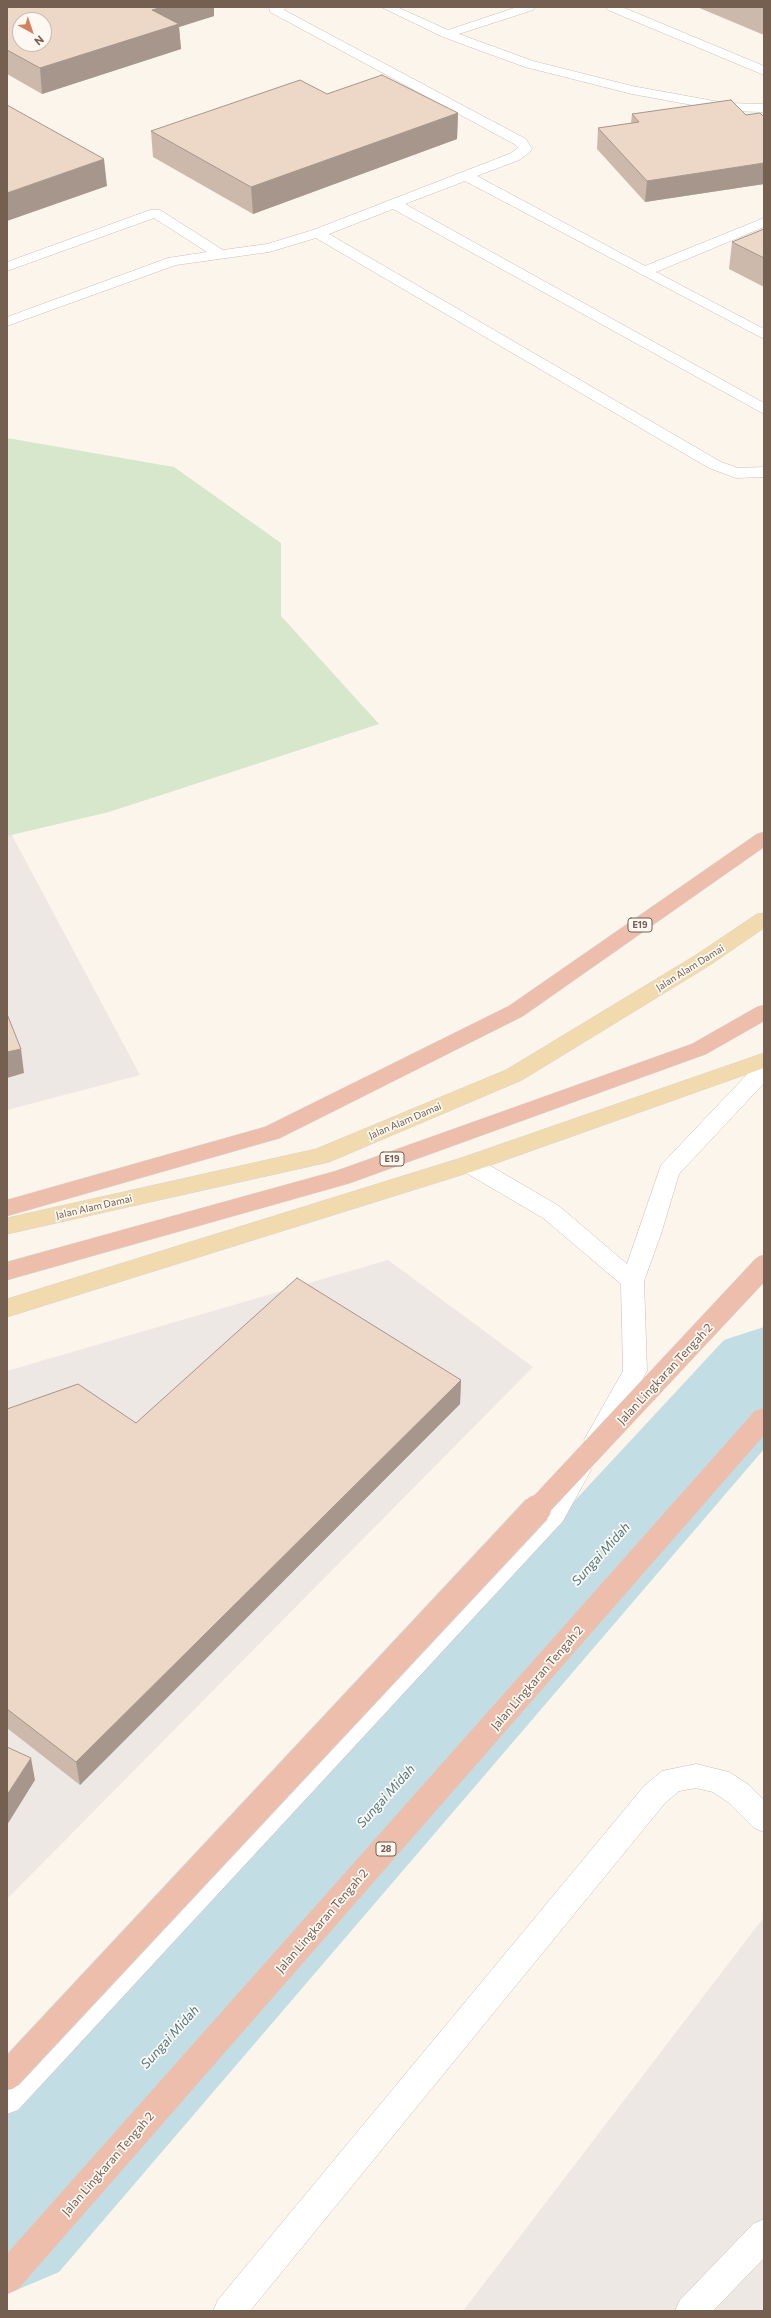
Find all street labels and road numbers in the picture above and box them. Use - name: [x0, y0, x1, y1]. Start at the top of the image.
- road number: E19: [628, 918, 652, 932]
- street label: Jalan Alam Damai: [654, 942, 726, 994]
- street label: Jalan Alam Damai: [367, 1100, 443, 1142]
- road number: E19: [380, 1152, 404, 1166]
- street label: Jalan Alam Damai: [55, 1192, 133, 1222]
- street label: Jalan Lingkaran Tengah 2: [614, 1320, 716, 1428]
- street label: Jalan Lingkaran Tengah 2: [488, 1623, 586, 1733]
- road number: 28: [376, 1842, 396, 1856]
- street label: Jalan Lingkaran Tengah 2: [273, 1866, 371, 1976]
- street label: Jalan Lingkaran Tengah 2: [59, 2109, 157, 2219]

